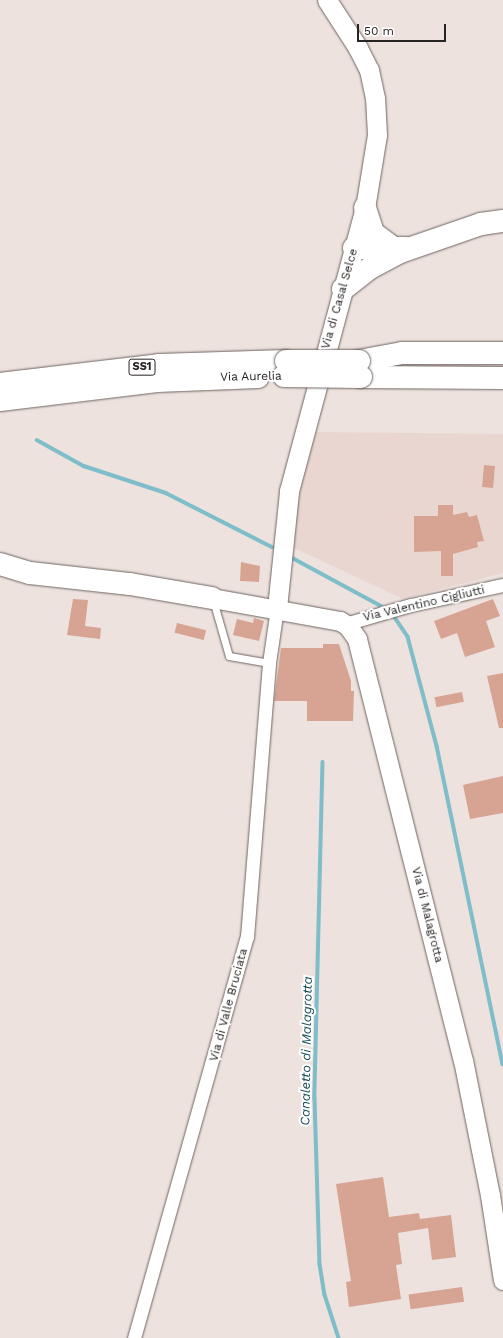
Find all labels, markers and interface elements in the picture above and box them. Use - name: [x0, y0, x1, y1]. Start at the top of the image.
- scale bar: [359, 16, 448, 42]
- text: 50 m: [364, 24, 394, 38]
- street label: Via di Casal Selce: [319, 247, 361, 351]
- road number: SS1: [128, 358, 156, 376]
- street label: Via Aurelia: [220, 369, 282, 385]
- street label: Via Valentino Cigliutti: [361, 583, 487, 625]
- street label: Via di Malagrotta: [408, 866, 446, 964]
- street label: Via di Valle Bruciata: [207, 946, 251, 1064]
- water label: Canaletto di Malagrotta: [298, 976, 316, 1126]

